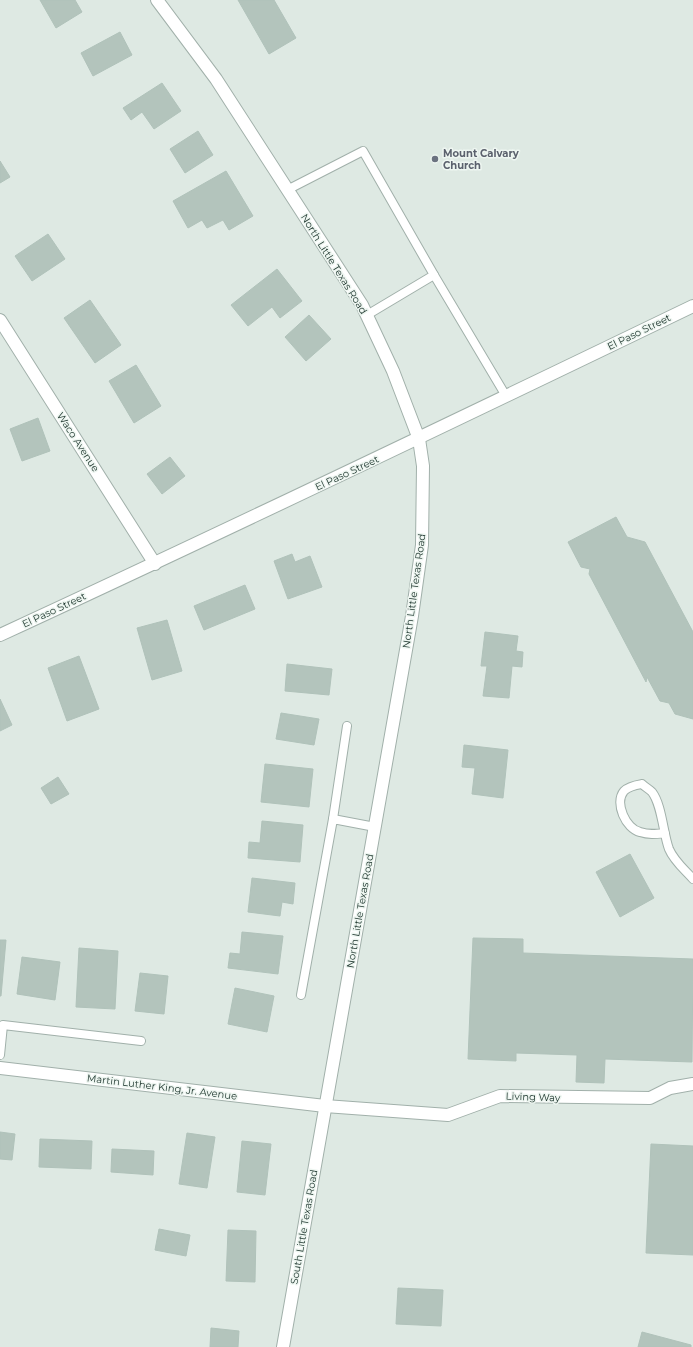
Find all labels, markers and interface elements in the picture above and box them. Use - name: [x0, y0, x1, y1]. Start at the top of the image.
- place label: Mount Calvary Church: [443, 147, 520, 172]
- marker: Mount Calvary Church: [430, 154, 440, 164]
- street label: North Little Texas Road: [298, 211, 370, 317]
- street label: El Paso Street: [605, 311, 673, 353]
- street label: Waco Avenue: [54, 410, 102, 474]
- street label: El Paso Street: [313, 453, 381, 493]
- street label: North Little Texas Road: [400, 533, 428, 649]
- street label: El Paso Street: [20, 590, 88, 630]
- street label: North Little Texas Road: [344, 853, 376, 969]
- street label: Martin Luther King, Jr. Avenue: [86, 1071, 238, 1103]
- street label: Living Way: [505, 1090, 561, 1104]
- street label: South Little Texas Road: [288, 1169, 320, 1285]

